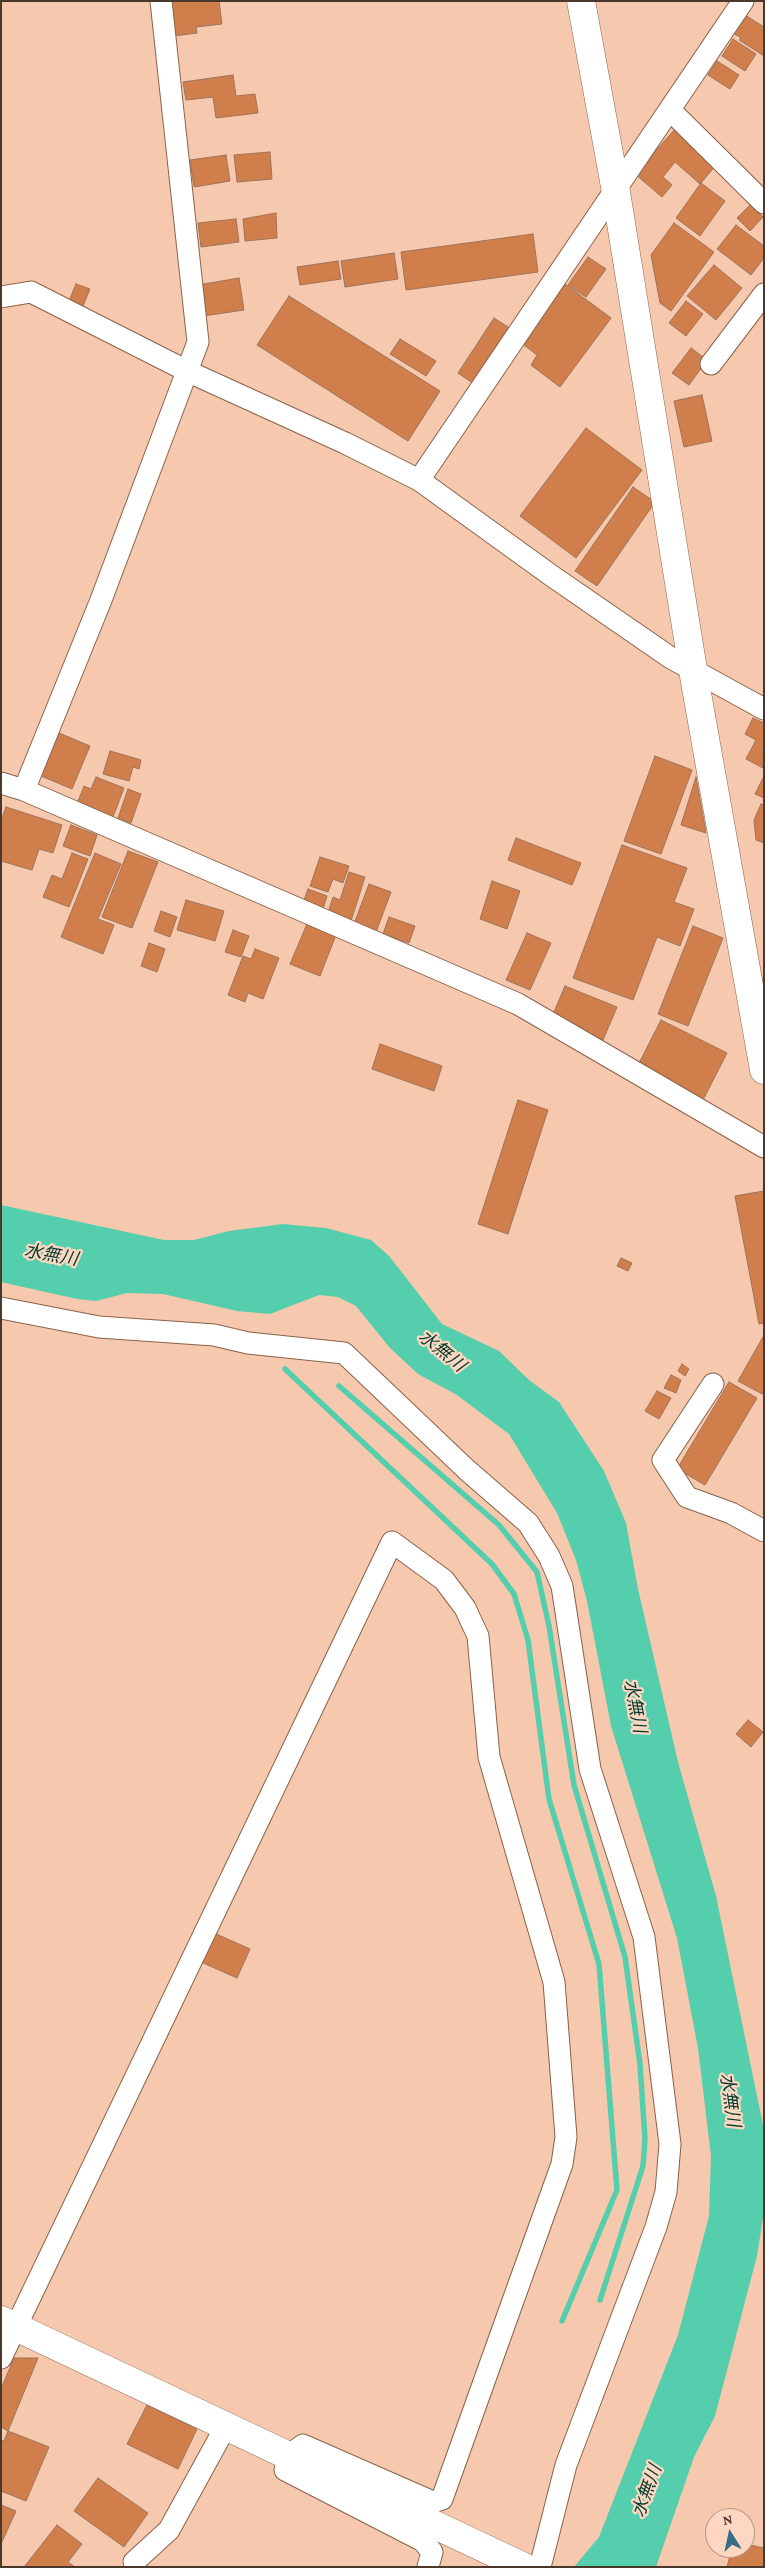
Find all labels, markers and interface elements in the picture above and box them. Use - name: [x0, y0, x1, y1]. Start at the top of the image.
- water label: 水無川: [23, 1240, 79, 1270]
- water label: 水無川: [414, 1326, 470, 1376]
- water label: 水無川: [619, 1677, 651, 1735]
- water label: 水無川: [716, 2072, 744, 2128]
- water label: 水無川: [628, 2462, 666, 2520]
- north arrow: [705, 2508, 755, 2558]
- text: N: [721, 2511, 734, 2528]

